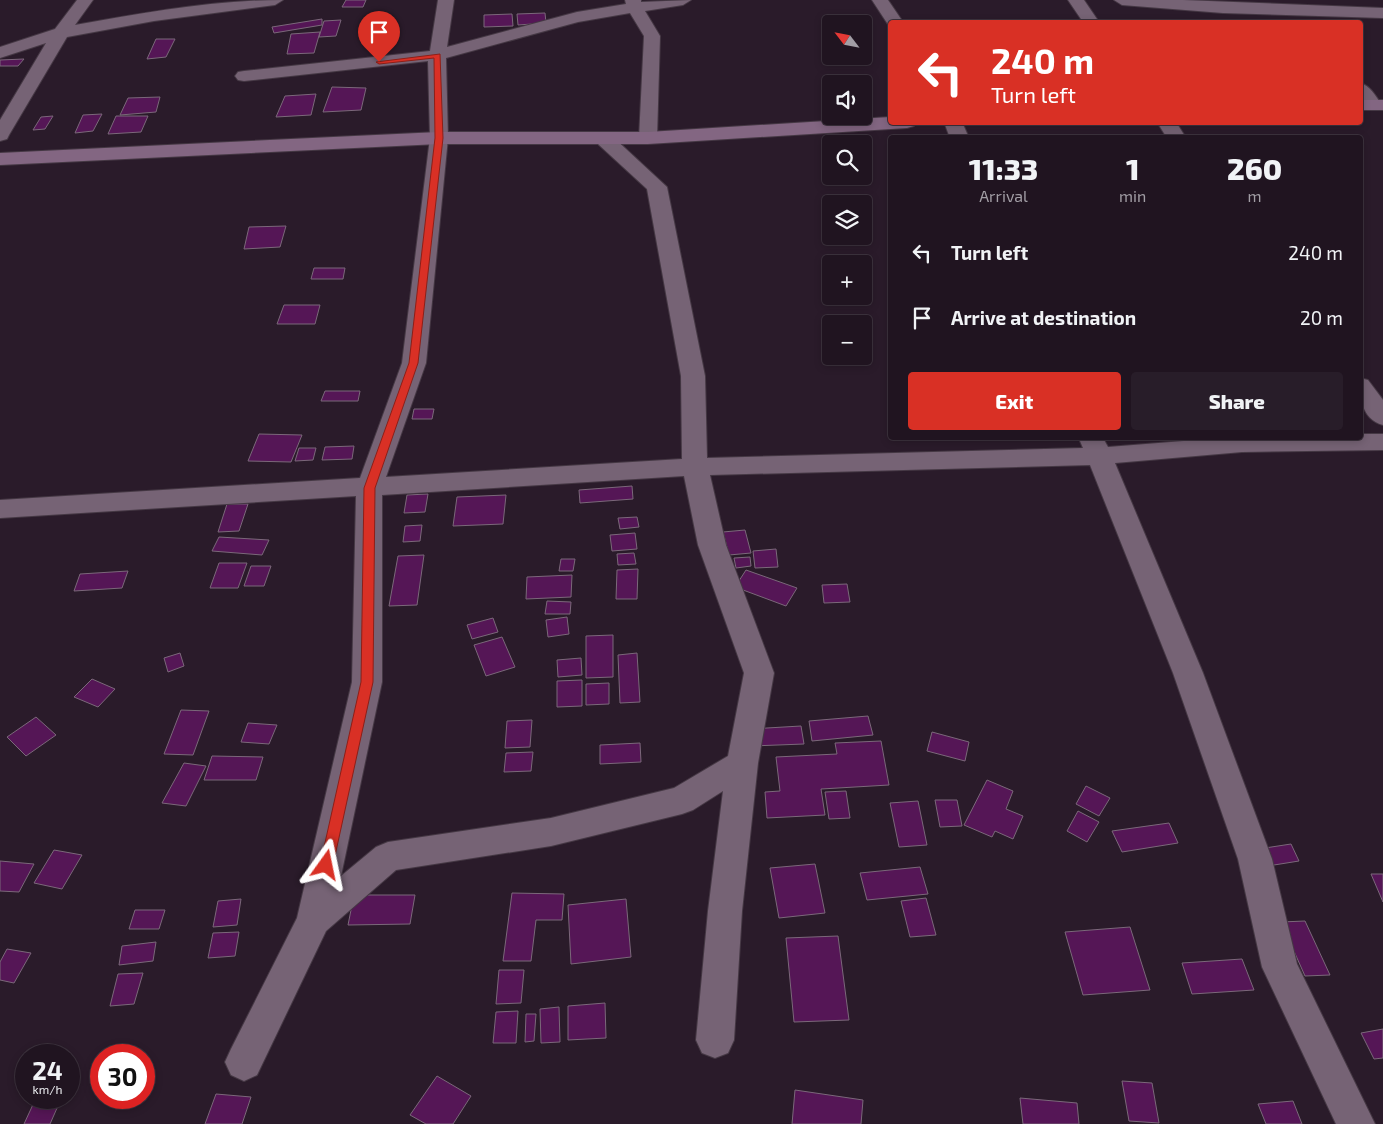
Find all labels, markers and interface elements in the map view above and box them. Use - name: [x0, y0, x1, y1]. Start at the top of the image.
- pin: [358, 11, 400, 62]
- north arrow: [822, 15, 872, 65]
- map controls: [822, 15, 872, 365]
- icon: arrive: [365, 18, 393, 46]
- text: 240 m: [991, 39, 1094, 81]
- icon: left: [908, 40, 973, 105]
- button: sound: [822, 75, 872, 125]
- text: Turn left: [991, 81, 1076, 107]
- button: search: [822, 135, 872, 185]
- text: 11:33: [969, 150, 1038, 186]
- text: 1: [1126, 150, 1139, 186]
- text: 260: [1227, 150, 1282, 186]
- text: Arrival: [979, 186, 1028, 205]
- text: min: [1119, 186, 1146, 205]
- text: m: [1248, 186, 1262, 205]
- button: layers: [822, 195, 872, 245]
- icon: left: [908, 239, 936, 267]
- text: Turn left: [951, 241, 1028, 264]
- text: 240 m: [1288, 241, 1343, 264]
- button: +: [822, 255, 872, 305]
- icon: arrive: [908, 304, 936, 332]
- text: Arrive at destination: [951, 306, 1136, 329]
- text: 20 m: [1300, 306, 1343, 329]
- button: −: [822, 315, 872, 365]
- button: Exit: [908, 372, 1121, 430]
- button: Share: [1131, 372, 1343, 430]
- position arrow: [299, 838, 351, 890]
- speed limit sign: 30: [90, 1044, 155, 1109]
- text: 24: [32, 1055, 63, 1085]
- text: km/h: [33, 1082, 62, 1096]

